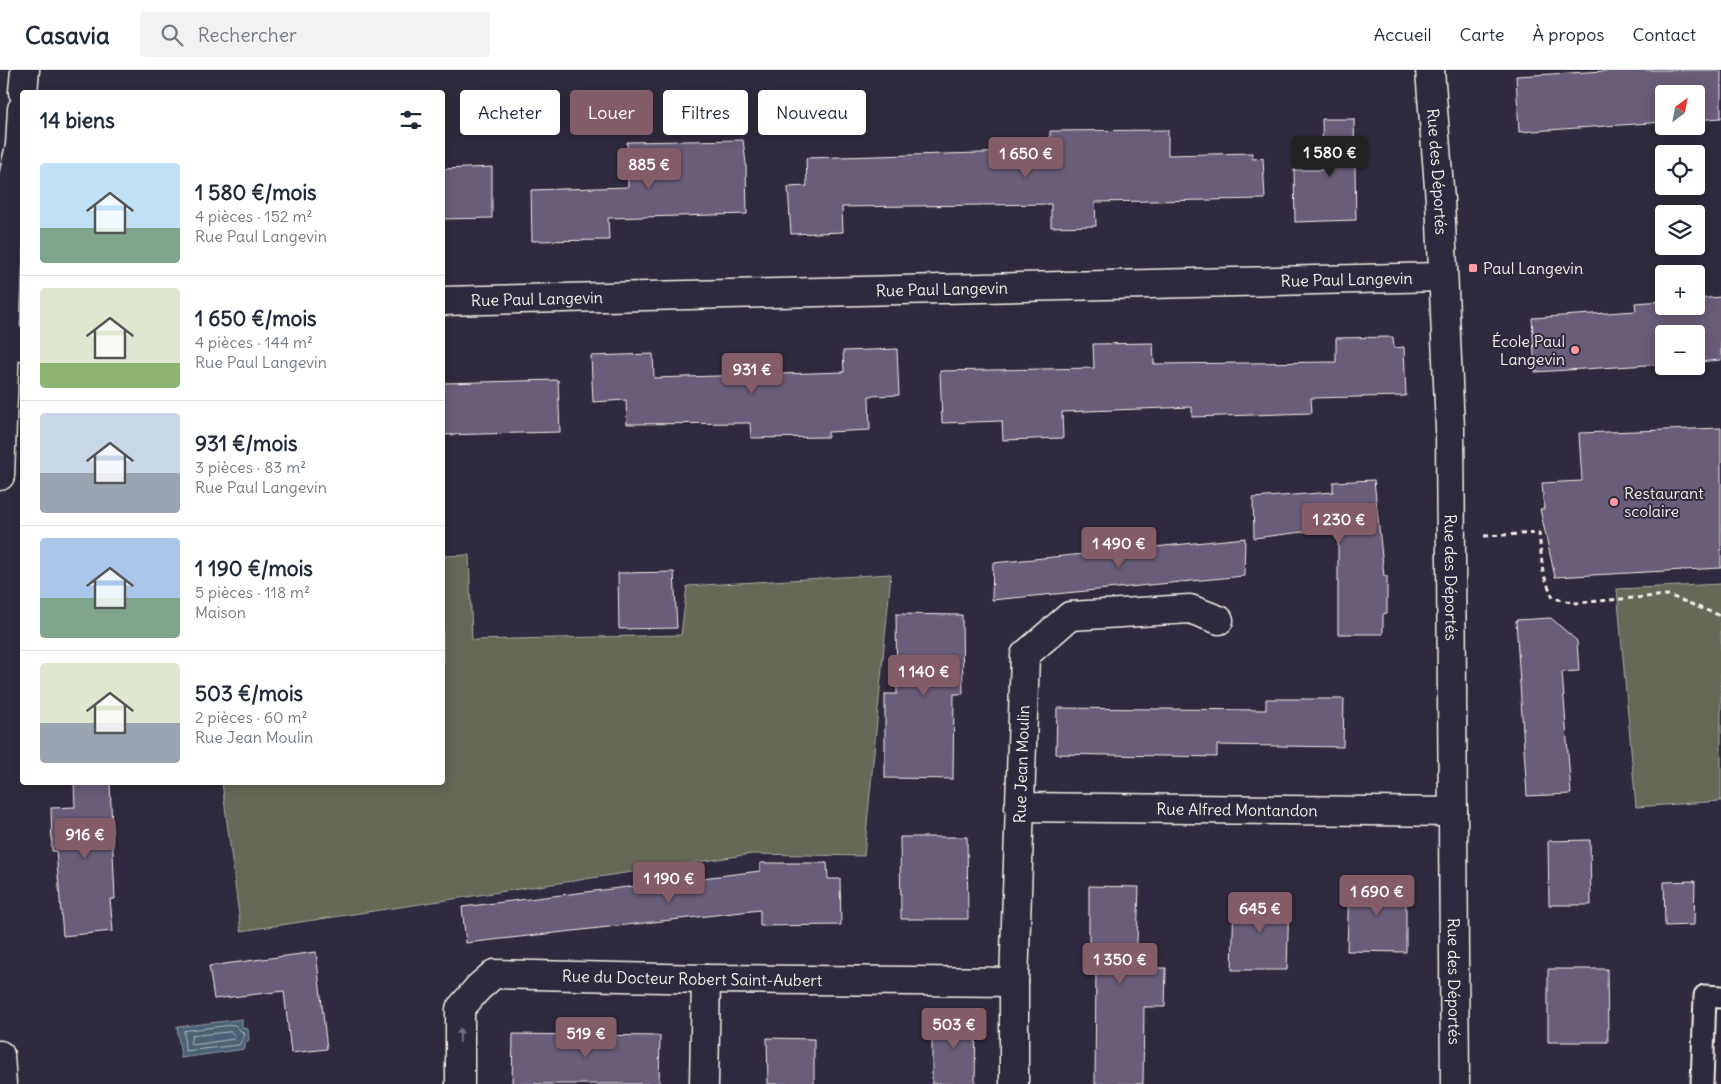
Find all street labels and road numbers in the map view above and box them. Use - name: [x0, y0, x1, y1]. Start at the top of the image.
- street label: Rue des Déportés: [1423, 108, 1452, 235]
- street label: Rue Paul Langevin: [1280, 268, 1413, 291]
- street label: Rue Paul Langevin: [876, 277, 1008, 301]
- street label: Rue Paul Langevin: [471, 287, 603, 310]
- street label: Rue des Déportés: [1441, 514, 1462, 641]
- street label: Rue Jean Moulin: [1009, 705, 1033, 824]
- street label: Rue Alfred Montandon: [1156, 799, 1318, 820]
- street label: Rue des Déportés: [1444, 918, 1465, 1045]
- street label: Rue du Docteur Robert Saint-Aubert: [562, 966, 823, 990]

